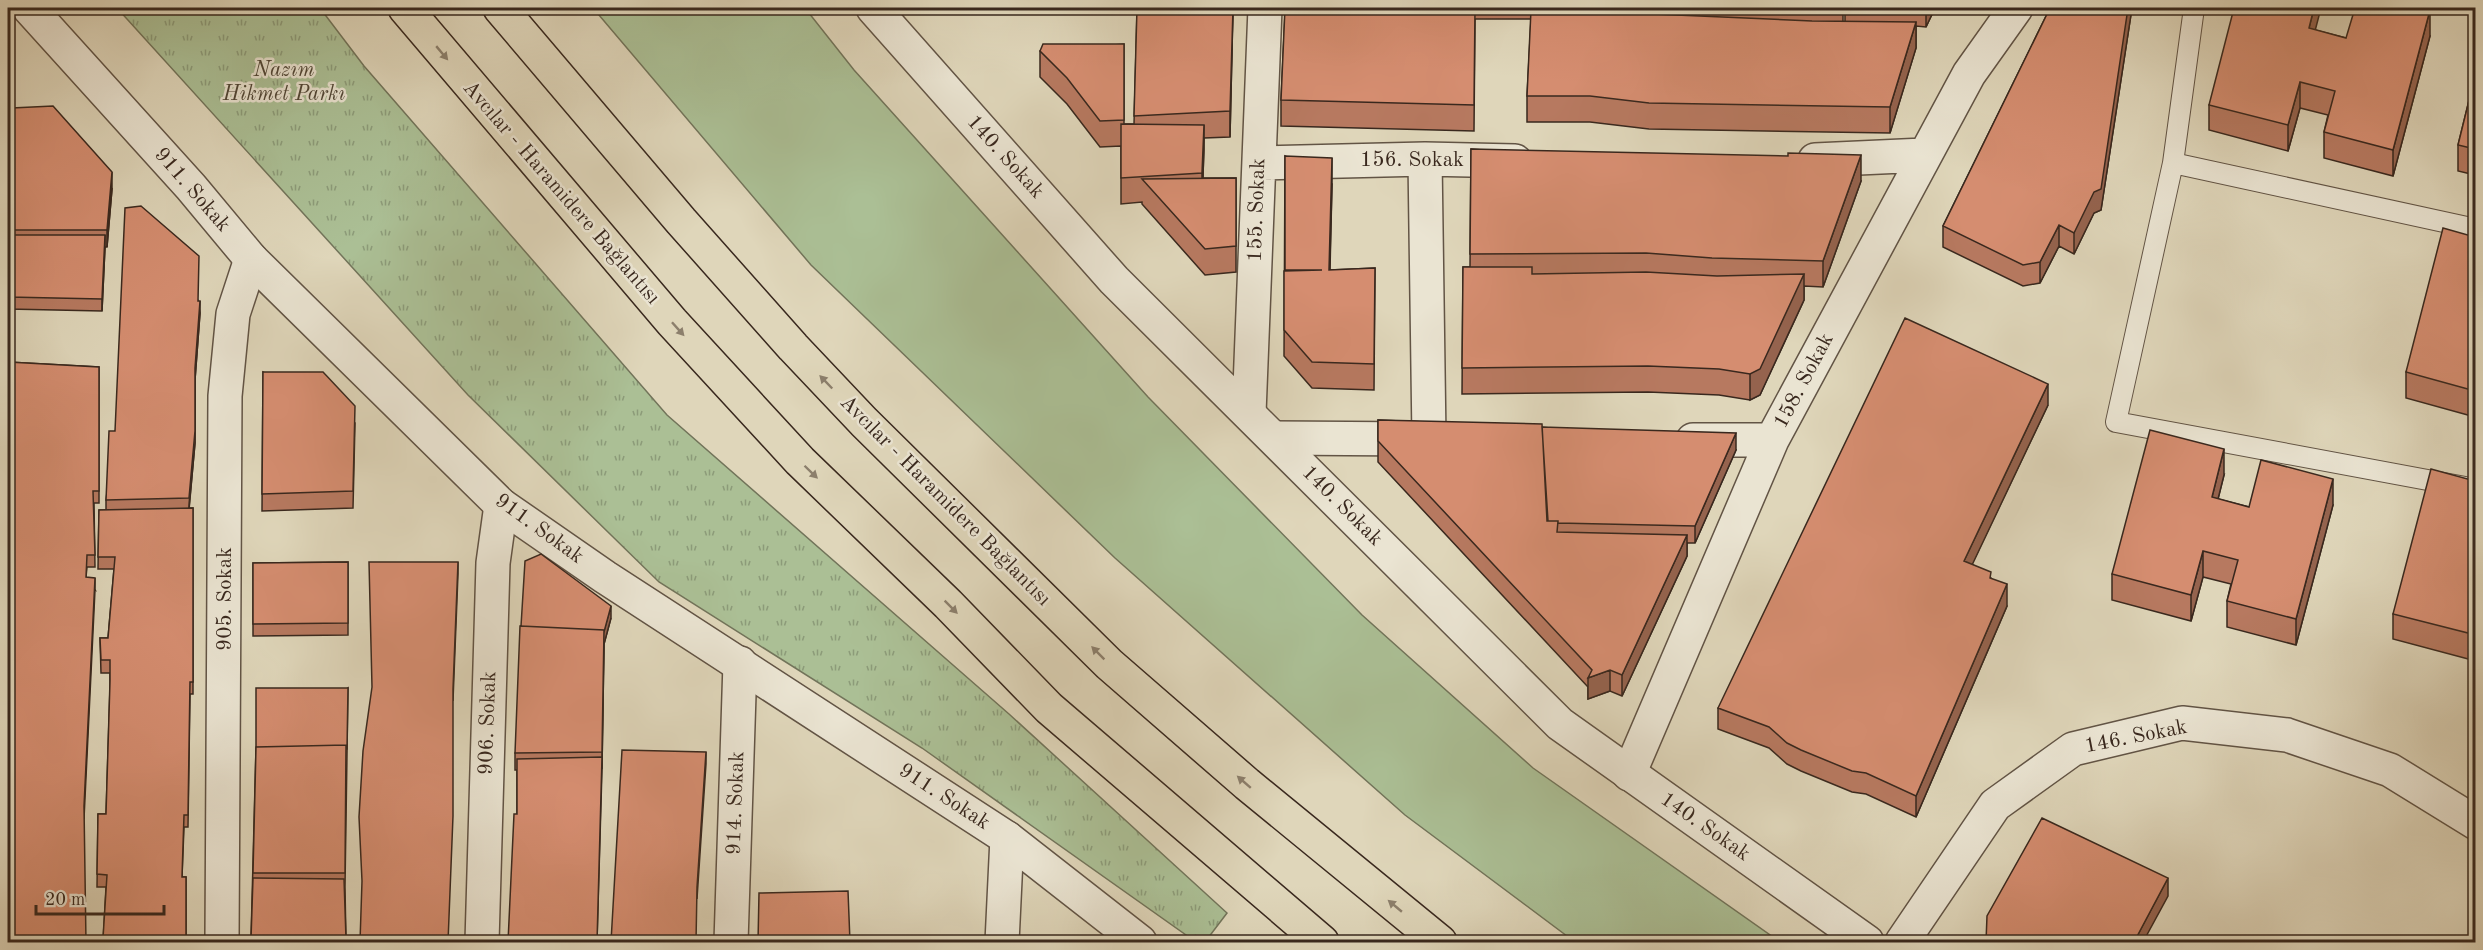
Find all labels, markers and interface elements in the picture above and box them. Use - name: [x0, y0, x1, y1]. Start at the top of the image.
- one-way arrow: [435, 45, 448, 60]
- park label: Nazım Hikmet Parkı: [222, 60, 345, 105]
- street label: Avcılar - Haramidere Bağlantısı: [459, 77, 663, 309]
- street label: 140. Sokak: [962, 111, 1048, 203]
- street label: 911. Sokak: [150, 144, 234, 236]
- street label: 156. Sokak: [1360, 150, 1464, 171]
- street label: 155. Sokak: [1245, 158, 1269, 262]
- one-way arrow: [671, 321, 684, 336]
- street label: 158. Sokak: [1770, 330, 1838, 432]
- one-way arrow: [819, 374, 833, 389]
- street label: Avcılar - Haramidere Bağlantısı: [836, 392, 1054, 610]
- street label: 140. Sokak: [1298, 462, 1386, 550]
- one-way arrow: [803, 464, 817, 478]
- street label: 911. Sokak: [491, 490, 587, 568]
- street label: 905. Sokak: [215, 547, 236, 651]
- one-way arrow: [944, 600, 958, 615]
- one-way arrow: [1091, 646, 1105, 660]
- street label: 906. Sokak: [476, 671, 500, 775]
- street label: 146. Sokak: [2083, 717, 2189, 757]
- street label: 914. Sokak: [724, 751, 748, 855]
- street label: 911. Sokak: [895, 760, 993, 834]
- one-way arrow: [1236, 775, 1252, 788]
- street label: 140. Sokak: [1656, 789, 1754, 865]
- scale bar: [36, 878, 164, 916]
- text: 20 m: [45, 891, 85, 909]
- one-way arrow: [1387, 899, 1403, 912]

